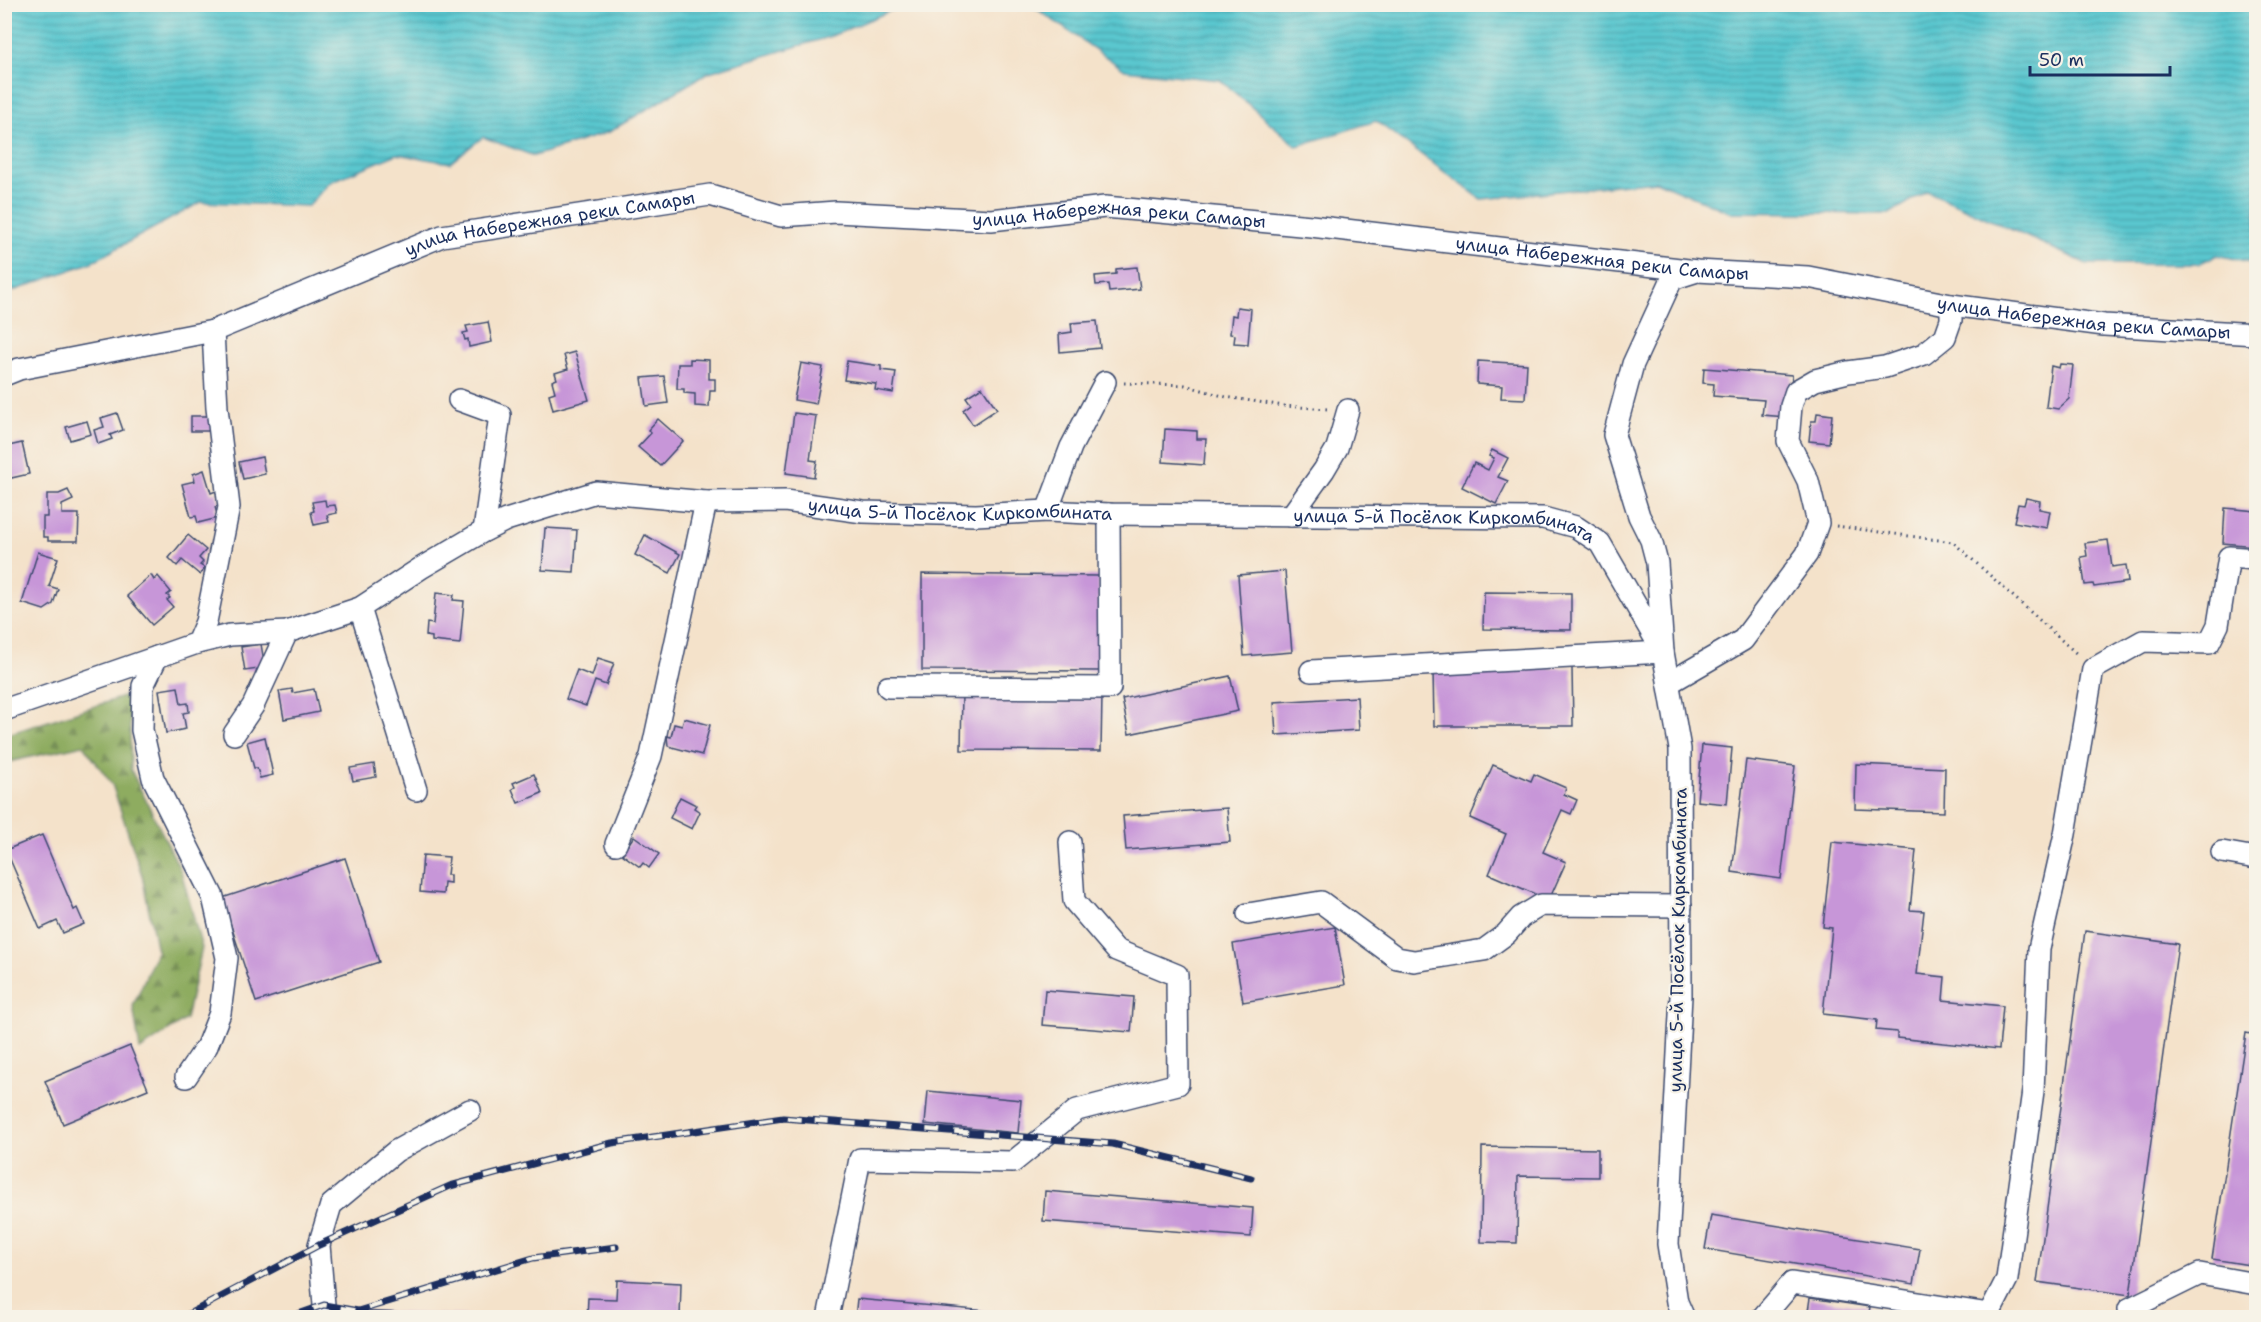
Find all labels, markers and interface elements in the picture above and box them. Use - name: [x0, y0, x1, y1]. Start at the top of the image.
- scale bar: [2030, 39, 2170, 77]
- text: 50 m: [2039, 48, 2084, 72]
- street label: улица Набережная реки Самары: [401, 185, 697, 262]
- street label: улица Набережная реки Самары: [972, 194, 1267, 234]
- street label: улица Набережная реки Самары: [1454, 231, 1750, 286]
- street label: улица Набережная реки Самары: [1935, 291, 2231, 344]
- street label: улица 5-й Посёлок Киркомбината: [806, 492, 1113, 527]
- street label: улица 5-й Посёлок Киркомбината: [1293, 504, 1600, 549]
- street label: улица 5-й Посёлок Киркомбината: [1663, 787, 1693, 1093]

